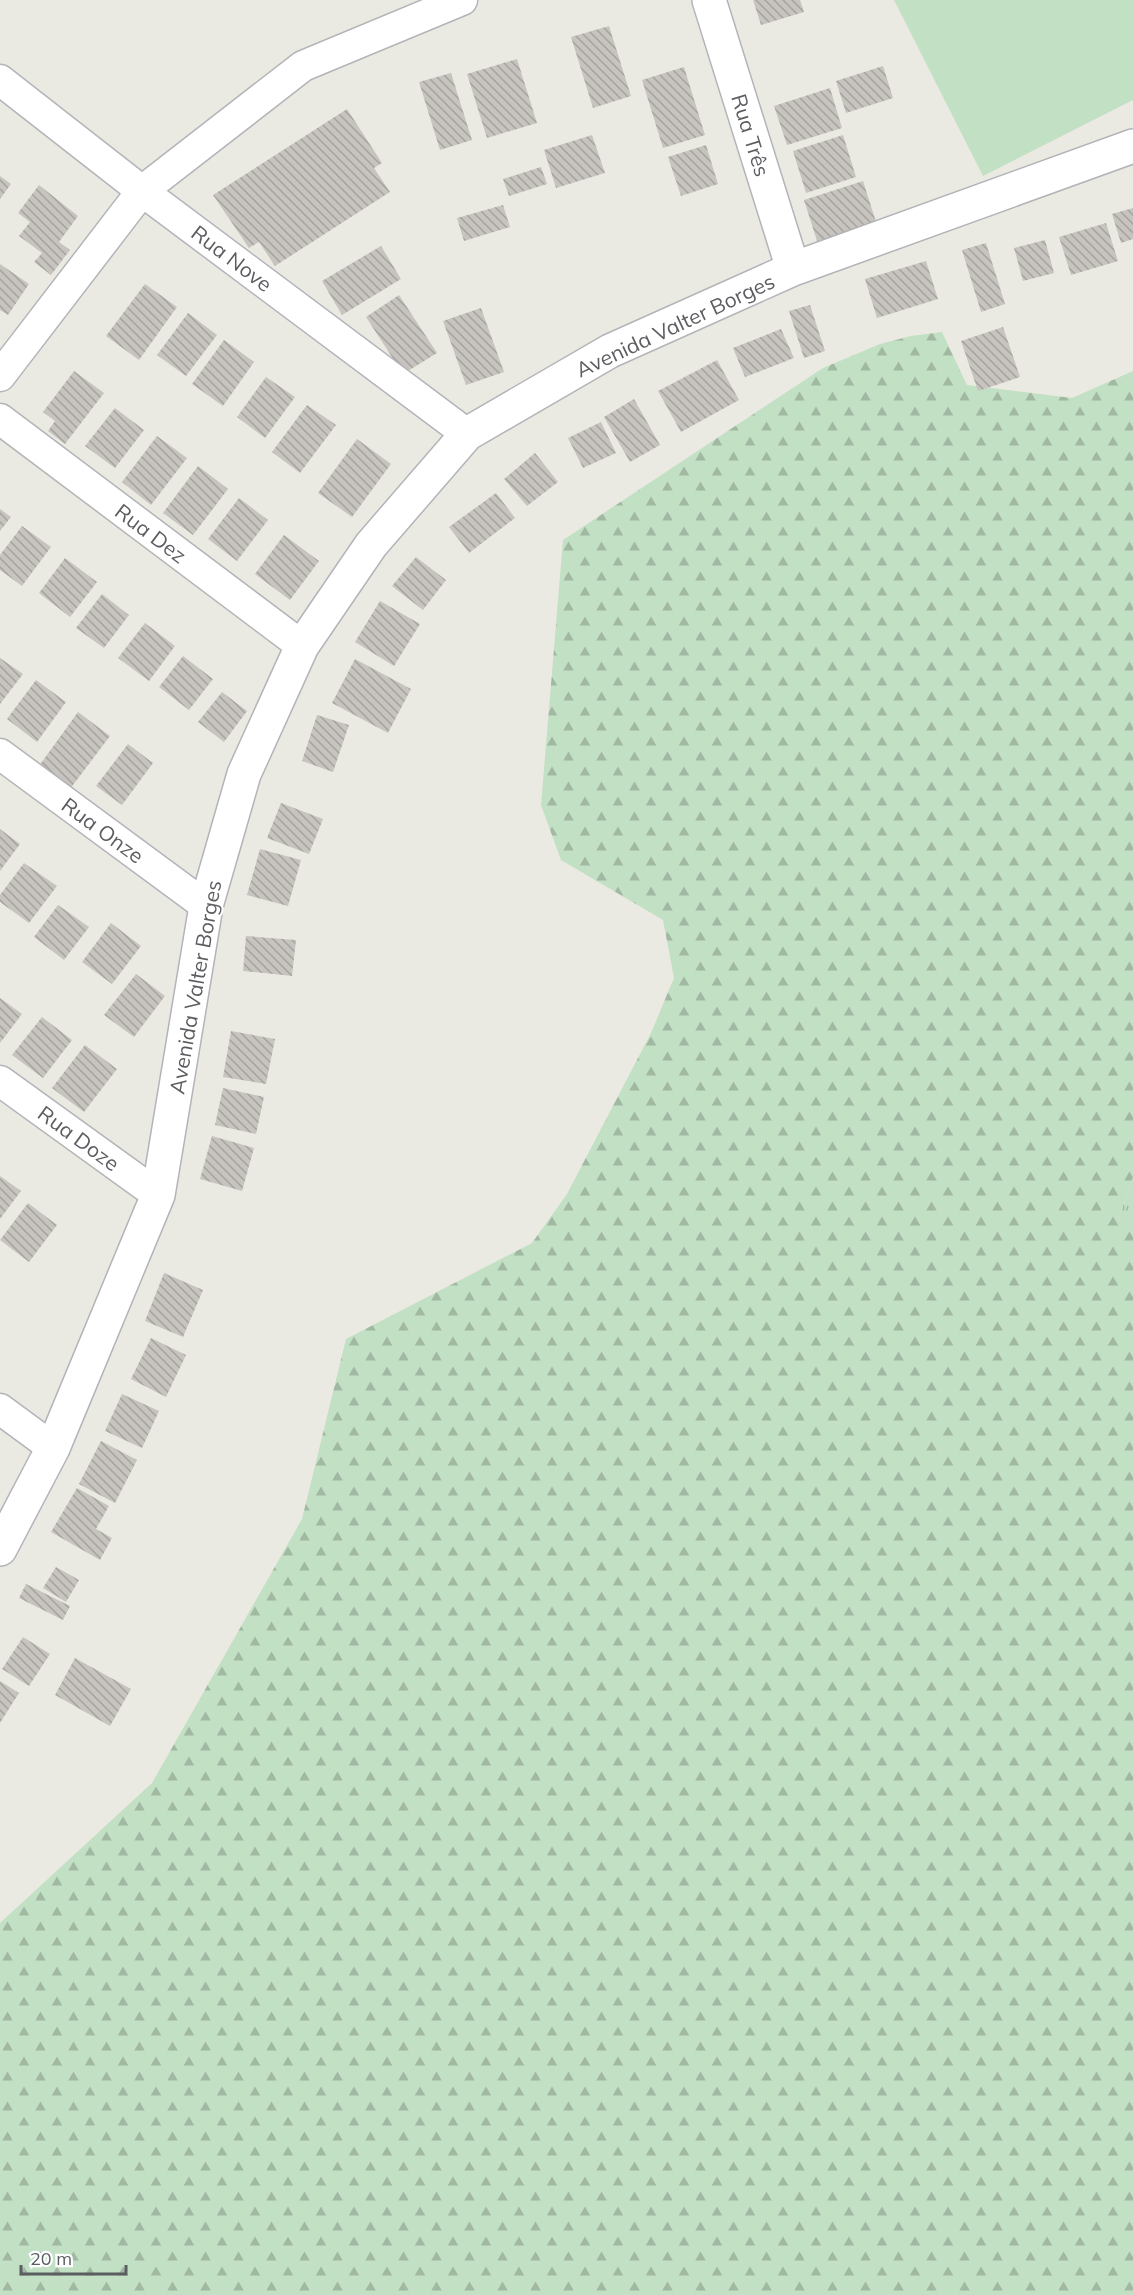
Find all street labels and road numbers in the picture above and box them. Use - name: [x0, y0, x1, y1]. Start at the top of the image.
- street label: Rua Três: [726, 90, 776, 180]
- street label: Rua Nove: [186, 219, 278, 297]
- street label: Avenida Valter Borges: [571, 267, 779, 383]
- street label: Rua Dez: [110, 498, 192, 568]
- street label: Rua Onze: [57, 791, 149, 869]
- street label: Avenida Valter Borges: [163, 878, 227, 1096]
- street label: Rua Doze: [33, 1100, 125, 1176]

